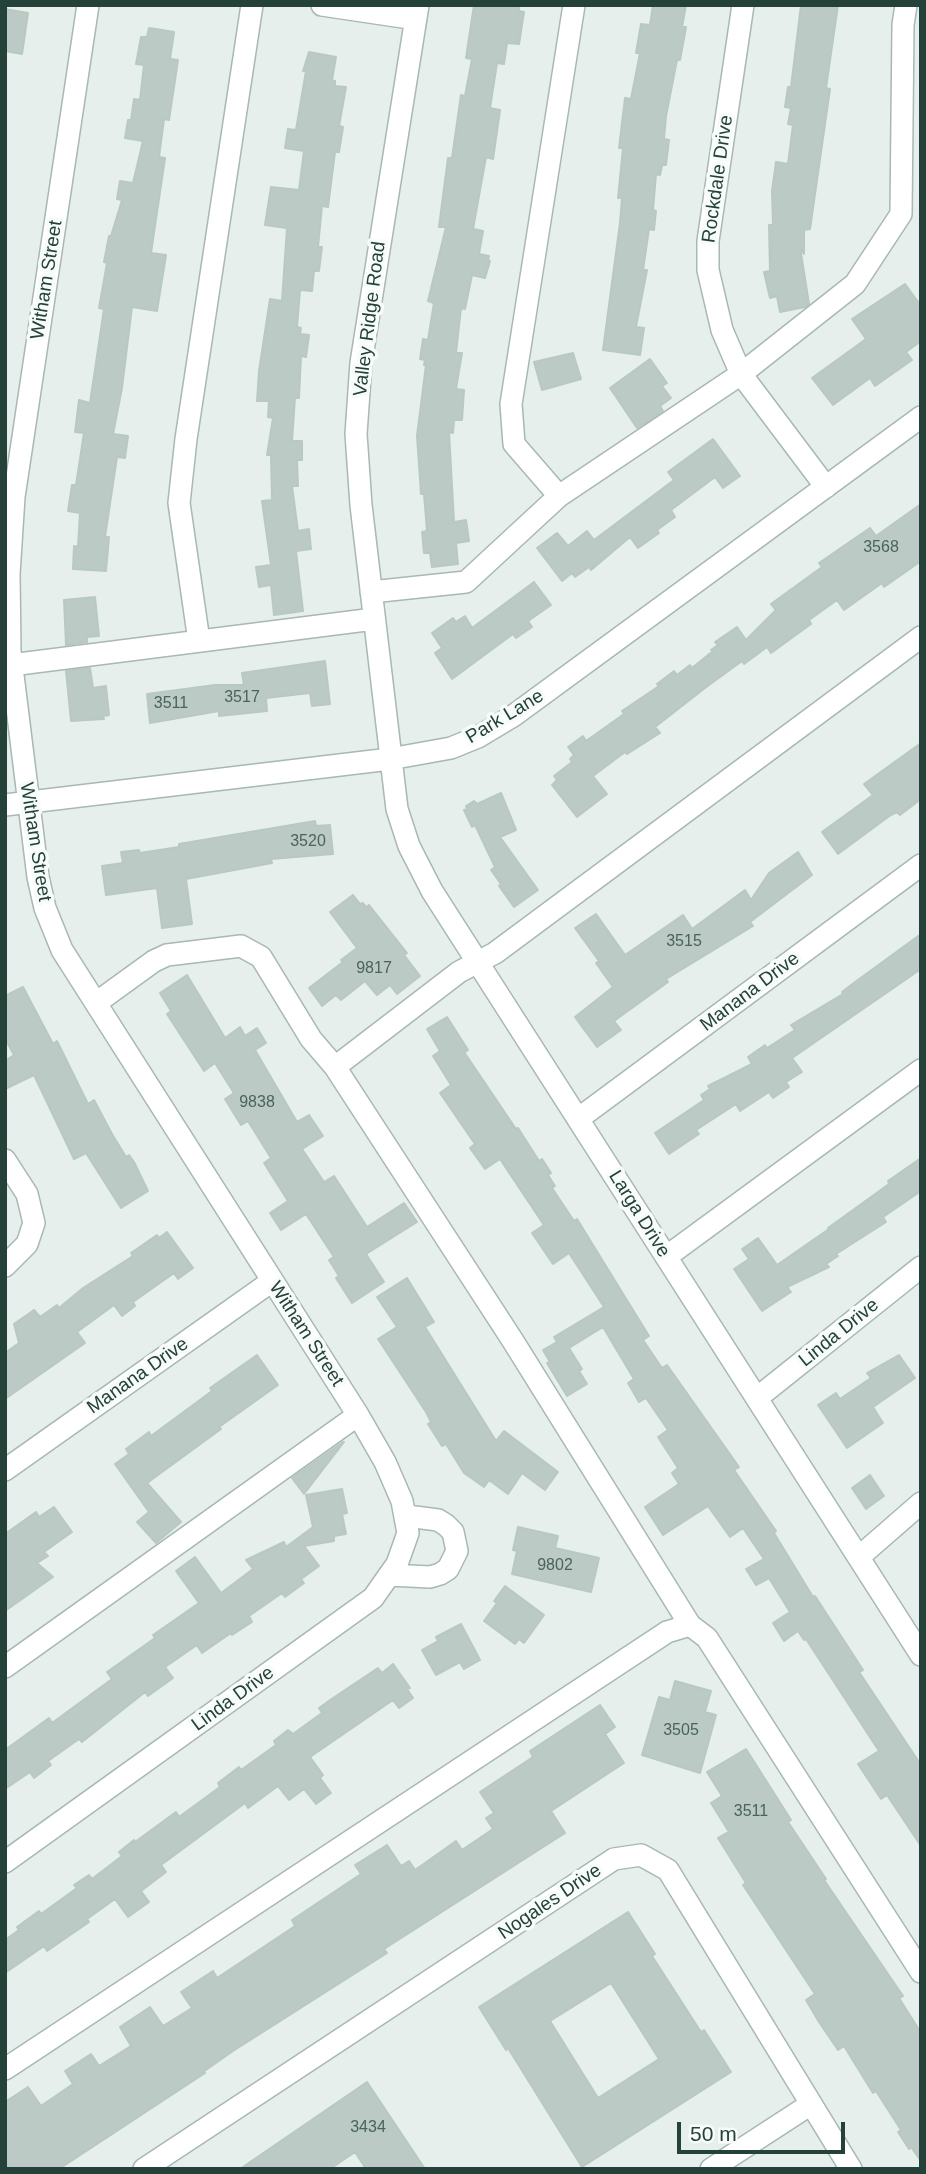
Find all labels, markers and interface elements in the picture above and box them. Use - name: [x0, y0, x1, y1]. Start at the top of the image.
- street label: Rockdale Drive: [698, 114, 738, 244]
- street label: Witham Street: [26, 219, 68, 341]
- street label: Valley Ridge Road: [349, 240, 391, 398]
- house number: 3568: [863, 538, 899, 558]
- street label: Park Lane: [462, 685, 548, 749]
- house number: 3517: [224, 688, 260, 708]
- house number: 3511: [154, 694, 188, 714]
- street label: Witham Street: [14, 781, 56, 903]
- house number: 3520: [290, 832, 326, 852]
- house number: 3515: [666, 932, 702, 952]
- street label: Manana Drive: [696, 947, 804, 1037]
- house number: 9817: [356, 959, 392, 979]
- house number: 9838: [239, 1093, 275, 1113]
- street label: Larga Drive: [603, 1166, 675, 1262]
- street label: Witham Street: [264, 1277, 348, 1391]
- street label: Linda Drive: [794, 1294, 884, 1372]
- street label: Manana Drive: [83, 1333, 193, 1419]
- house number: 9802: [537, 1556, 573, 1576]
- street label: Linda Drive: [187, 1662, 279, 1736]
- house number: 3505: [663, 1721, 699, 1741]
- house number: 3511: [734, 1802, 768, 1822]
- street label: Nogales Drive: [494, 1859, 606, 1945]
- scale bar: [681, 2108, 849, 2152]
- house number: 3434: [350, 2118, 386, 2138]
- text: 50 m: [690, 2122, 737, 2145]

